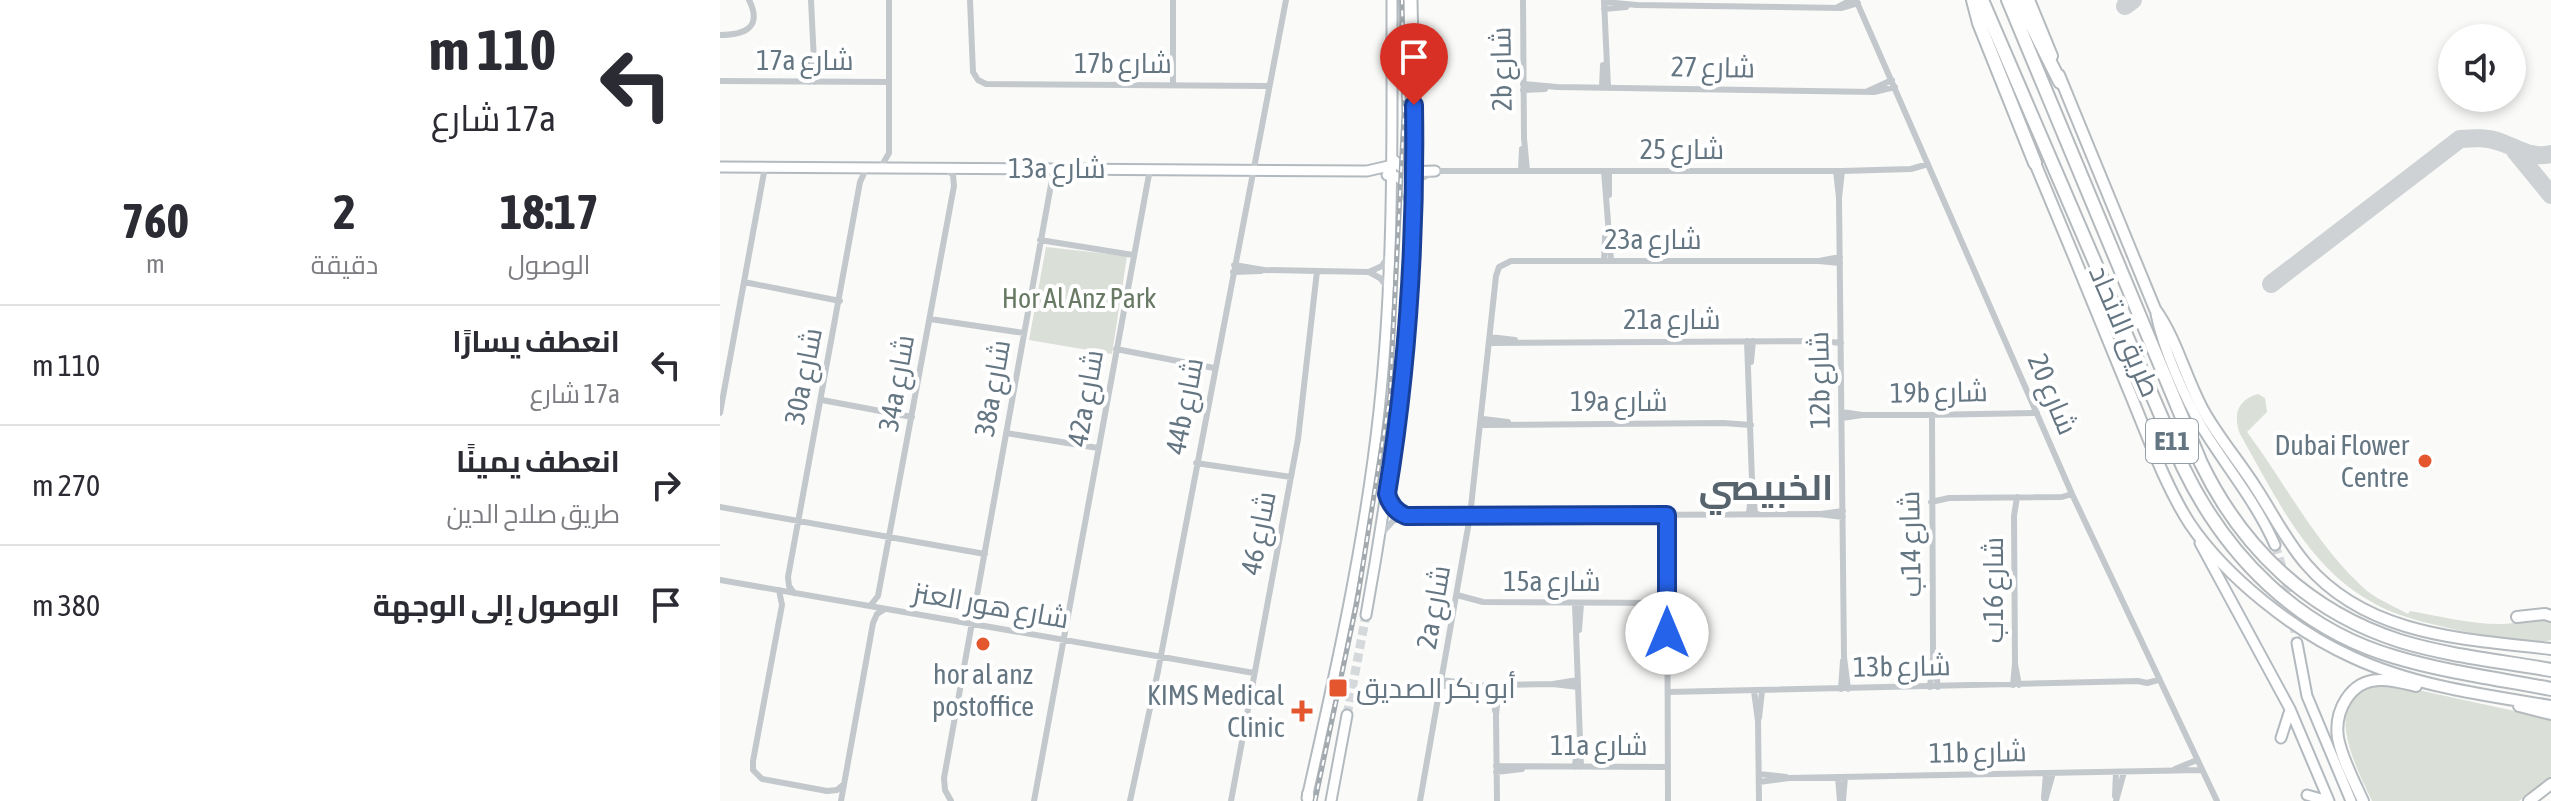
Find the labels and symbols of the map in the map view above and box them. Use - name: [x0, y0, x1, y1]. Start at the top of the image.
- pin: [1380, 23, 1448, 105]
- street label: 2b شارع: [1484, 26, 1521, 112]
- street label: 17a شارع: [756, 44, 854, 79]
- street label: 17b شارع: [1074, 47, 1172, 82]
- street label: شارع 27: [1670, 50, 1755, 87]
- street label: شارع 25: [1640, 133, 1724, 168]
- street label: 13a شارع: [1008, 152, 1106, 187]
- street label: 23a شارع: [1604, 223, 1702, 258]
- street label: طريق الاتحاد: [2082, 261, 2167, 402]
- park label: Hor Al Anz Park: [1002, 282, 1156, 314]
- street label: 21a شارع: [1623, 303, 1721, 338]
- street label: 30a شارع: [778, 325, 831, 427]
- street label: 12b شارع: [1802, 331, 1839, 429]
- street label: 34a شارع: [872, 332, 923, 434]
- street label: 38a شارع: [968, 337, 1019, 439]
- street label: 42a شارع: [1061, 347, 1112, 449]
- street label: شارع 20: [2019, 349, 2084, 440]
- street label: 44b شارع: [1159, 355, 1212, 458]
- street label: 19b شارع: [1890, 375, 1988, 412]
- street label: 19a شارع: [1570, 385, 1668, 420]
- road number: E11: [2146, 419, 2198, 463]
- place label: Dubai Flower Centre: [2275, 429, 2410, 493]
- marker: Dubai Flower Centre: [2416, 452, 2434, 470]
- district label: الخبيصي: [1699, 466, 1833, 515]
- street label: شارع 46: [1234, 489, 1285, 578]
- street label: شارع 14ب: [1893, 490, 1930, 598]
- street label: شارع 16ب: [1977, 537, 2012, 643]
- street label: 2a شارع: [1410, 563, 1459, 652]
- street label: 15a شارع: [1503, 565, 1601, 600]
- street label: شارع هور العنز: [908, 575, 1071, 637]
- position arrow: [1625, 591, 1709, 675]
- marker: hor al anz postoffice: [974, 635, 992, 653]
- street label: 13b شارع: [1853, 649, 1951, 686]
- place label: hor al anz postoffice: [932, 658, 1034, 722]
- place label: أبو بكر الصديق: [1356, 671, 1516, 705]
- marker: أبو بكر الصديق: [1327, 677, 1349, 699]
- place label: KIMS Medical Clinic: [1147, 679, 1285, 743]
- marker: KIMS Medical Clinic: [1291, 700, 1313, 722]
- street label: 11a شارع: [1550, 729, 1648, 764]
- street label: 11b شارع: [1929, 735, 2027, 772]

